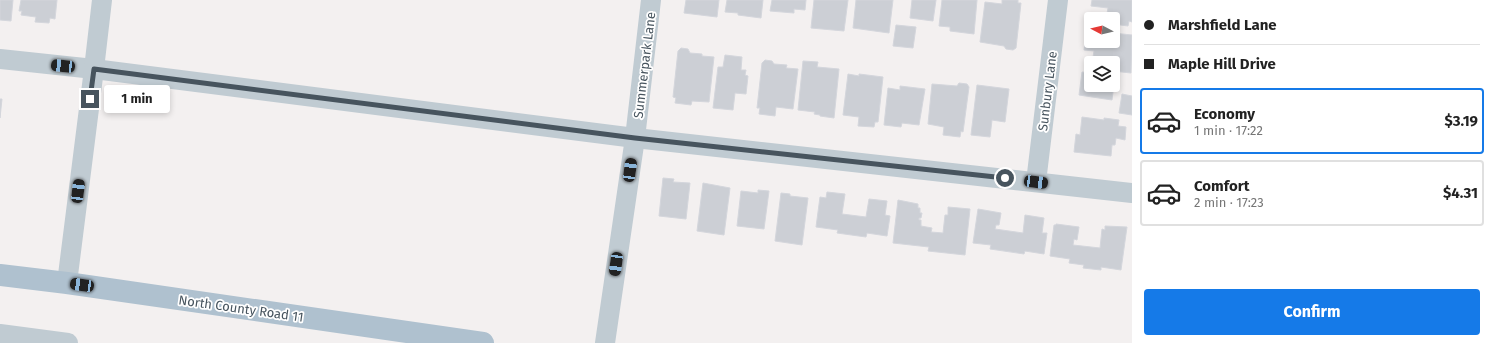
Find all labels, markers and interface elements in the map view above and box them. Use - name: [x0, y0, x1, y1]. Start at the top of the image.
- street label: Summerpark Lane: [631, 11, 658, 119]
- north arrow: [1084, 12, 1120, 48]
- map controls: [1084, 12, 1120, 92]
- text: Marshfield Lane: [1168, 16, 1277, 34]
- street label: Sunbury Lane: [1035, 50, 1060, 132]
- text: Maple Hill Drive: [1168, 55, 1276, 73]
- button: layers: [1084, 56, 1120, 92]
- car: [50, 59, 76, 73]
- callout: 1 min: [104, 85, 170, 113]
- route end: [81, 90, 99, 108]
- text: 1 min: [121, 91, 153, 106]
- icon: car: [1146, 103, 1182, 139]
- text: Economy: [1194, 105, 1255, 123]
- text: $3.19: [1445, 112, 1478, 130]
- text: 1 min · 17:22: [1194, 123, 1263, 138]
- car: [622, 157, 638, 183]
- route start: [996, 169, 1014, 187]
- car: [1023, 175, 1049, 189]
- icon: car: [1146, 175, 1182, 211]
- text: Comfort: [1194, 177, 1250, 195]
- car: [71, 178, 85, 204]
- text: $4.31: [1443, 184, 1478, 202]
- text: 2 min · 17:23: [1194, 195, 1264, 210]
- car: [608, 251, 624, 277]
- car: [69, 277, 95, 293]
- button: Confirm: [1144, 289, 1480, 335]
- street label: North County Road 11: [177, 292, 304, 325]

